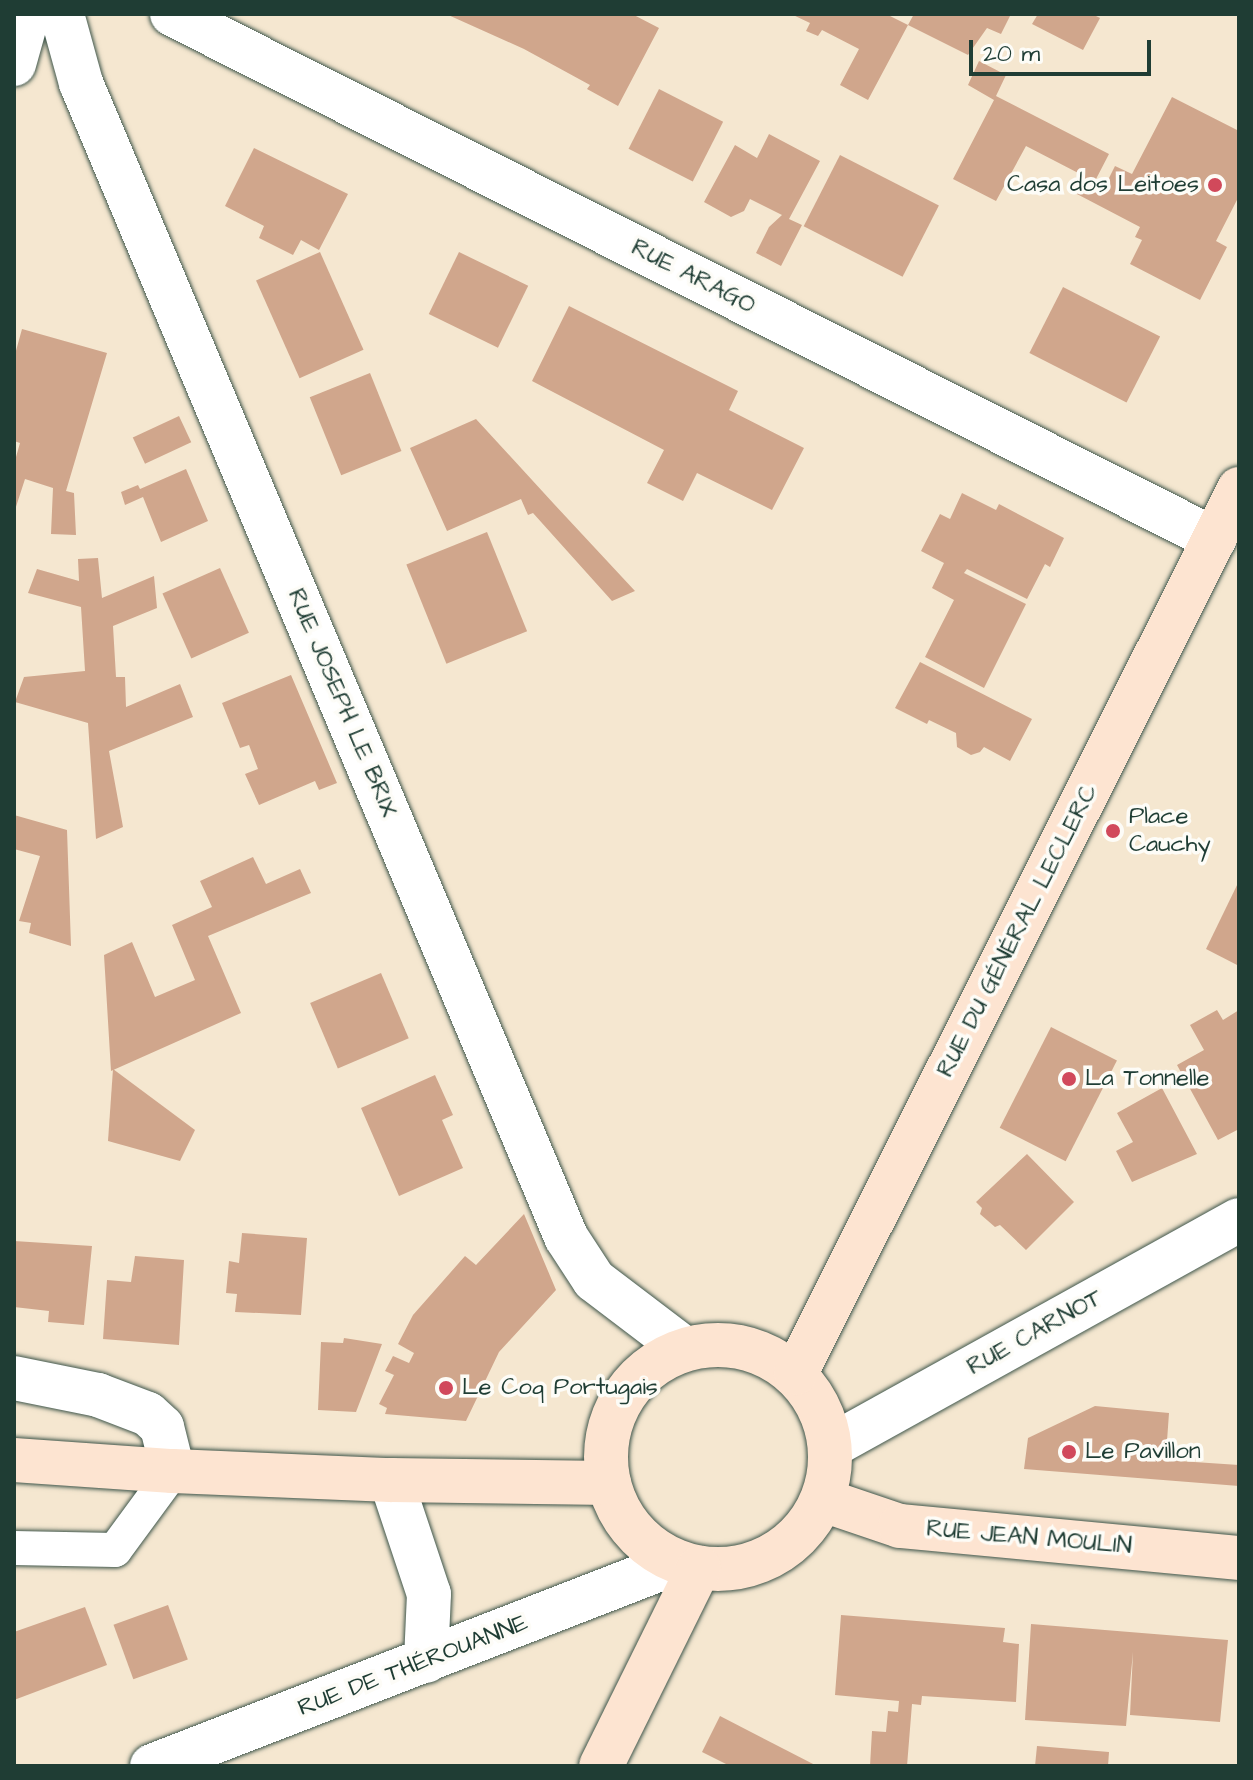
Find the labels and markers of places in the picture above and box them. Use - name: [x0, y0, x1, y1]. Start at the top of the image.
- place label: Casa dos Leitoes: [1007, 171, 1199, 199]
- marker: Casa dos Leitoes: [1206, 176, 1224, 194]
- place label: Place Cauchy: [1129, 803, 1211, 859]
- marker: Place Cauchy: [1104, 822, 1122, 840]
- place label: La Tonnelle: [1085, 1065, 1209, 1093]
- marker: La Tonnelle: [1060, 1070, 1078, 1088]
- place label: Le Coq Portugais: [462, 1374, 658, 1402]
- marker: Le Coq Portugais: [437, 1379, 455, 1397]
- place label: Le Pavillon: [1085, 1438, 1201, 1466]
- marker: Le Pavillon: [1060, 1443, 1078, 1461]

